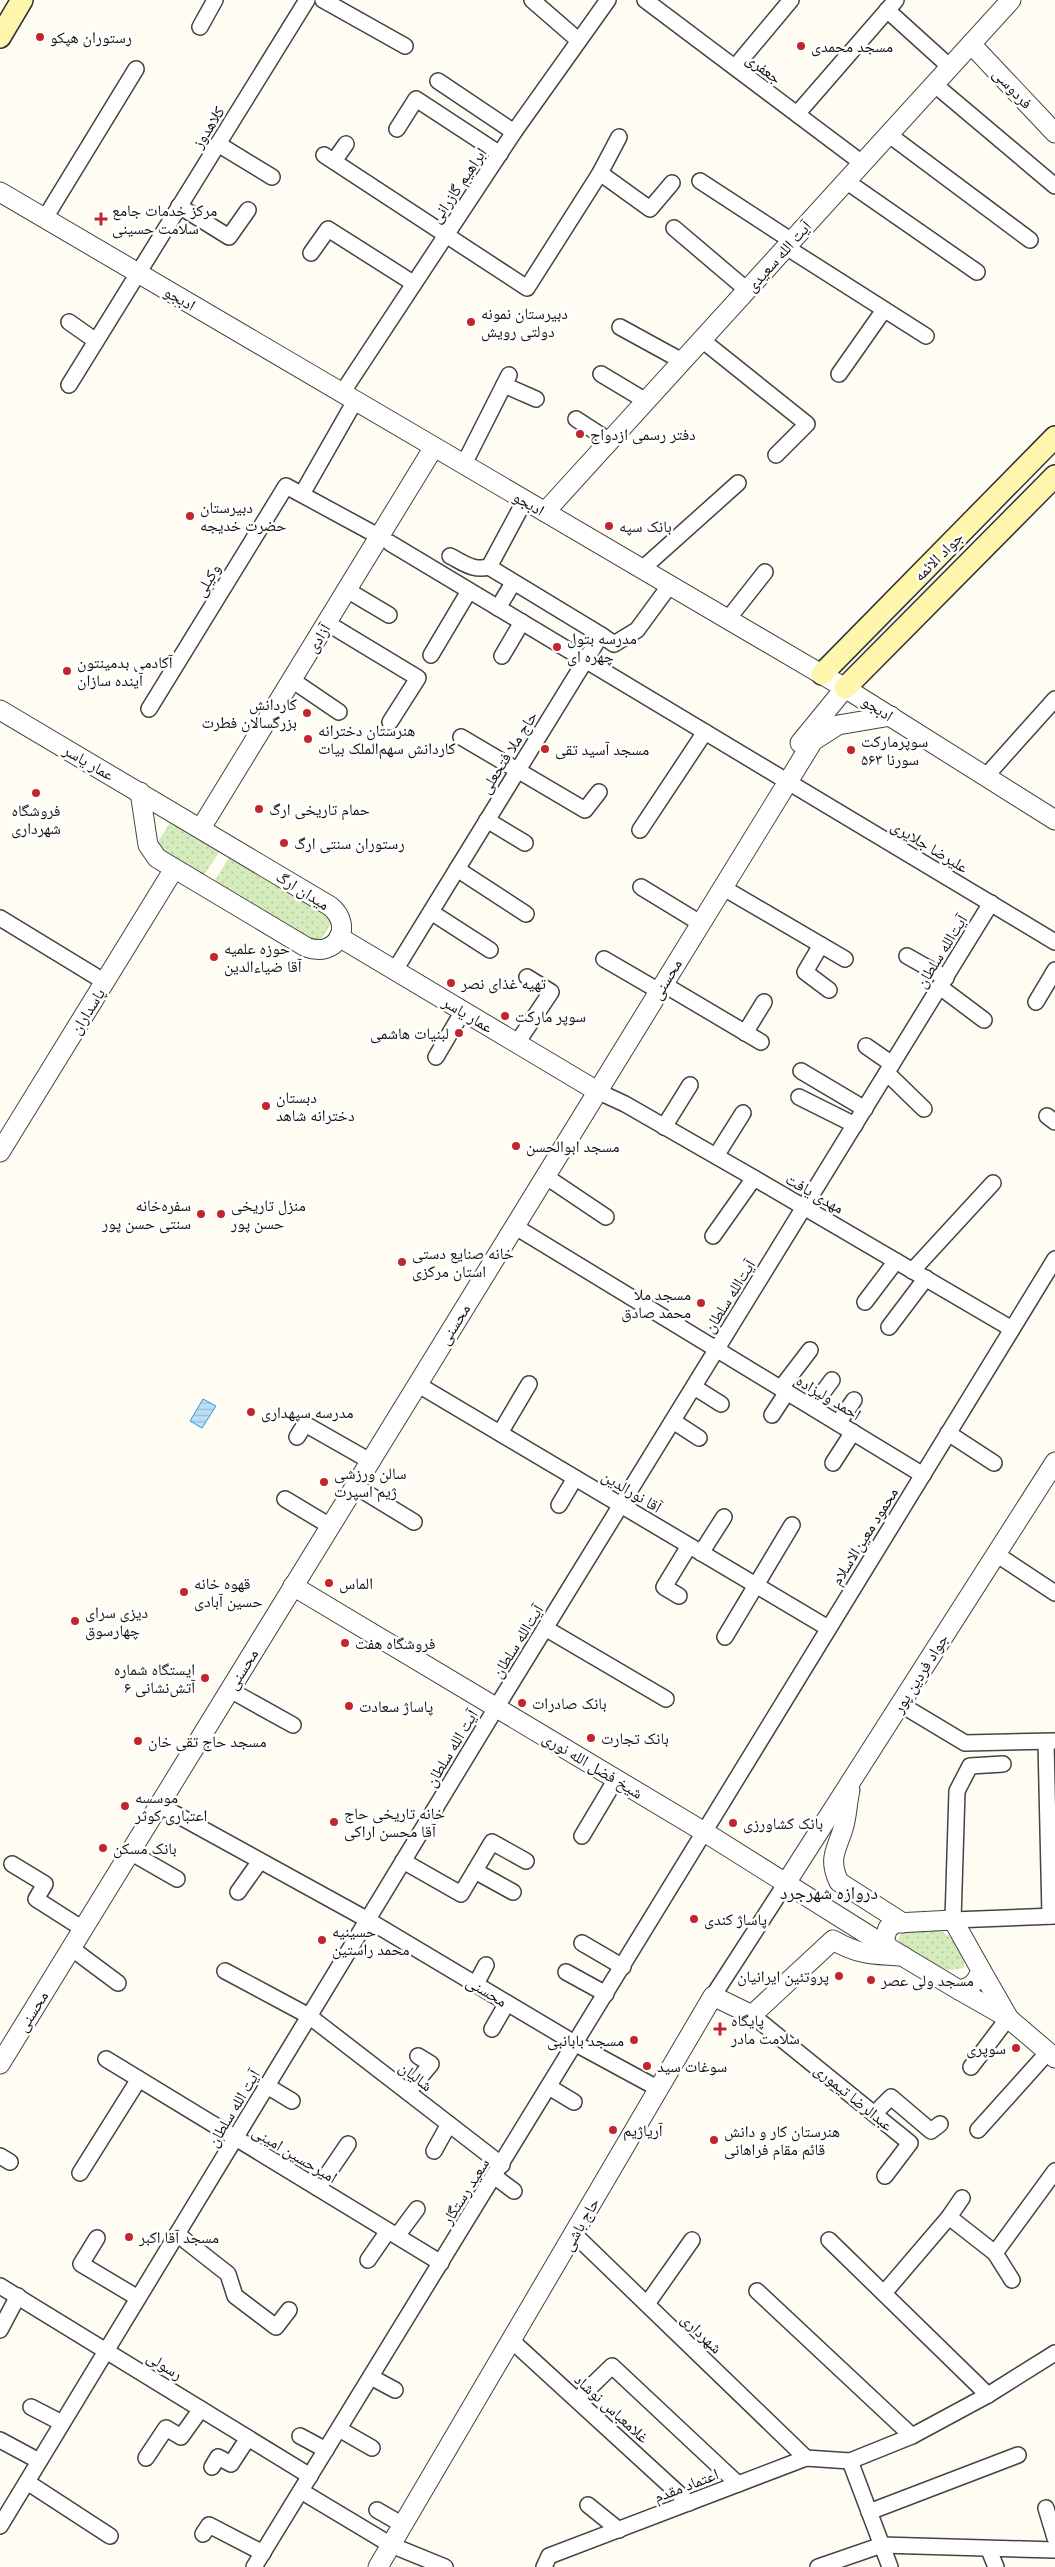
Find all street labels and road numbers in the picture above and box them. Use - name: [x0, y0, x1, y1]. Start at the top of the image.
- street label: جعفری: [742, 47, 786, 89]
- street label: فردوسی: [988, 63, 1038, 113]
- street label: کلاهدوز: [186, 101, 230, 153]
- street label: ابراهیم گازرانی: [425, 143, 491, 227]
- street label: آیت الله سعیدی: [740, 215, 817, 296]
- street label: ادبجو: [160, 280, 200, 316]
- street label: ادبجو: [509, 485, 549, 521]
- street label: جواد الائمه: [908, 526, 968, 586]
- street label: وکیلی: [189, 559, 225, 601]
- street label: آزادی: [301, 619, 336, 657]
- street label: ادبجو: [858, 690, 898, 726]
- street label: حاج ملا فتحعلی: [474, 706, 542, 798]
- street label: عمار یاسر: [59, 738, 118, 785]
- street label: علیرضا جلایری: [887, 814, 973, 878]
- street label: میدان ارگ: [272, 865, 334, 915]
- street label: آیت‌الله سلطان: [910, 909, 973, 992]
- street label: محسنی: [645, 954, 687, 1004]
- street label: پاسداران: [64, 983, 110, 1038]
- street label: عمار یاسر: [438, 990, 497, 1038]
- street label: مهدی یافت: [782, 1167, 848, 1219]
- street label: آیت‌الله سلطان: [698, 1254, 761, 1337]
- street label: محسنی: [433, 1299, 475, 1349]
- street label: احمد ولیزاده: [792, 1369, 866, 1425]
- street label: آقا نورالدین: [598, 1465, 667, 1518]
- street label: محمود معین‌الاسلام: [825, 1483, 903, 1589]
- street label: آیت‌الله سلطان: [486, 1599, 549, 1682]
- street label: جواد فردین پور: [886, 1629, 953, 1718]
- street label: محسنی: [221, 1644, 263, 1694]
- street label: آیت الله سلطان: [419, 1704, 483, 1791]
- street label: شیخ فضل الله نوری: [539, 1726, 647, 1804]
- street label: محسنی: [462, 1970, 512, 2012]
- street label: محسنی: [11, 1986, 53, 2036]
- street label: شالیان: [395, 2056, 437, 2096]
- street label: عبدالرضا تیموری: [810, 2058, 898, 2136]
- street label: آیت الله سلطان: [201, 2064, 265, 2151]
- street label: امیرحسین امینی: [248, 2120, 342, 2188]
- street label: سعید رستگار: [435, 2154, 494, 2229]
- street label: حاج باشی: [556, 2193, 604, 2255]
- street label: شهرداری: [677, 2308, 727, 2358]
- street label: رسولی: [143, 2345, 187, 2385]
- street label: غلامعباس نوشاد: [570, 2368, 654, 2448]
- street label: اعتماد مقدم: [650, 2463, 722, 2507]

